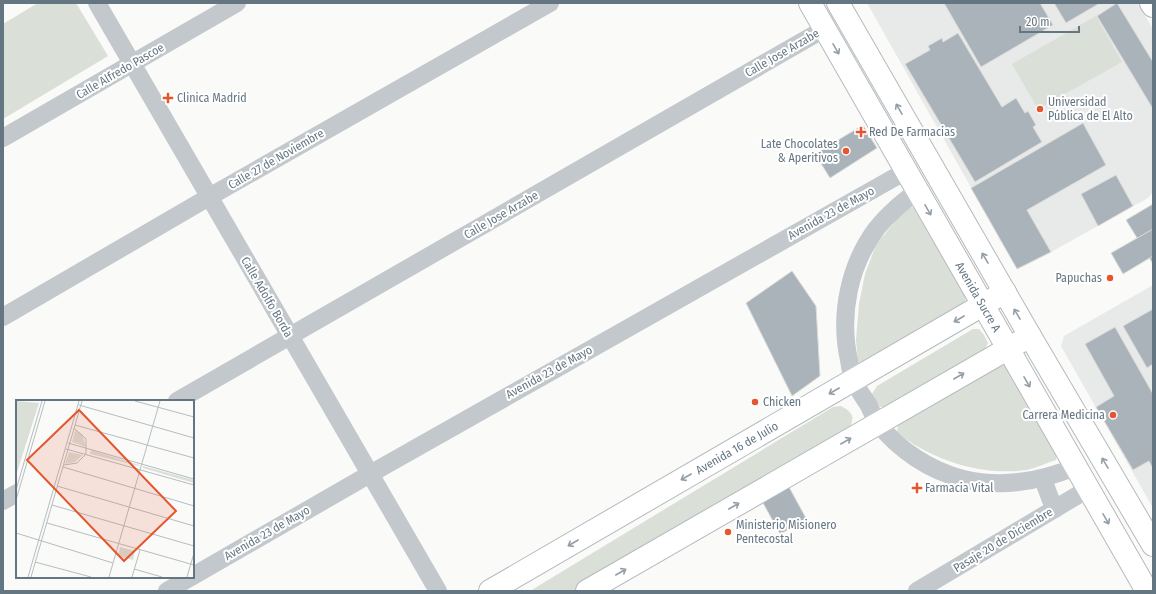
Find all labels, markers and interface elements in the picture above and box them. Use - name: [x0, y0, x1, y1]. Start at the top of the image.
- scale bar: [1020, 8, 1079, 34]
- text: 20 m: [1026, 15, 1050, 29]
- street label: Calle Jose Arzabe: [742, 26, 822, 80]
- street label: Calle Alfredo Pascoe: [74, 40, 166, 102]
- one-way arrow: [832, 43, 840, 55]
- place label: Clinica Madrid: [177, 91, 247, 105]
- marker: Clinica Madrid: [162, 92, 174, 104]
- place label: Universidad Pública de El Alto: [1048, 95, 1133, 123]
- one-way arrow: [895, 103, 903, 115]
- marker: Universidad Pública de El Alto: [1035, 104, 1045, 114]
- place label: Red De Farmacias: [869, 125, 955, 139]
- street label: Calle 27 de Noviembre: [226, 126, 326, 192]
- marker: Red De Farmacias: [856, 127, 866, 137]
- place label: Late Chocolates & Aperitivos: [761, 137, 838, 165]
- marker: Late Chocolates & Aperitivos: [841, 146, 851, 156]
- street label: Avenida 23 de Mayo: [785, 183, 877, 243]
- street label: Calle Jose Arzabe: [461, 188, 541, 242]
- one-way arrow: [925, 204, 933, 216]
- one-way arrow: [981, 252, 989, 264]
- street label: Calle Adolfo Borda: [238, 254, 296, 340]
- street label: Avenida Sucre A: [952, 260, 1004, 335]
- place label: Papuchas: [1055, 271, 1102, 285]
- marker: Papuchas: [1105, 273, 1115, 283]
- one-way arrow: [1013, 308, 1021, 320]
- one-way arrow: [953, 315, 965, 323]
- street label: Avenida 23 de Mayo: [503, 342, 595, 402]
- one-way arrow: [953, 372, 965, 380]
- one-way arrow: [1023, 376, 1031, 388]
- one-way arrow: [829, 387, 840, 395]
- place label: Chicken: [763, 395, 801, 409]
- marker: Chicken: [750, 397, 760, 407]
- inset map: [16, 400, 194, 578]
- place label: Carrera Medicina: [1022, 408, 1105, 422]
- marker: Carrera Medicina: [1108, 410, 1118, 420]
- street label: Avenida 16 de Julio: [693, 419, 781, 477]
- one-way arrow: [840, 437, 852, 445]
- one-way arrow: [1100, 457, 1108, 469]
- one-way arrow: [680, 474, 692, 482]
- place label: Farmacia Vital: [925, 481, 993, 495]
- marker: Farmacia Vital: [912, 483, 922, 493]
- one-way arrow: [728, 502, 740, 510]
- street label: Avenida 23 de Mayo: [222, 503, 312, 563]
- street label: Pasaje 20 de Diciembre: [951, 505, 1055, 575]
- one-way arrow: [1102, 513, 1110, 525]
- place label: Ministerio Misionero Pentecostal: [736, 518, 836, 546]
- marker: Ministerio Misionero Pentecostal: [723, 527, 733, 537]
- one-way arrow: [567, 539, 579, 547]
- one-way arrow: [615, 567, 627, 575]

